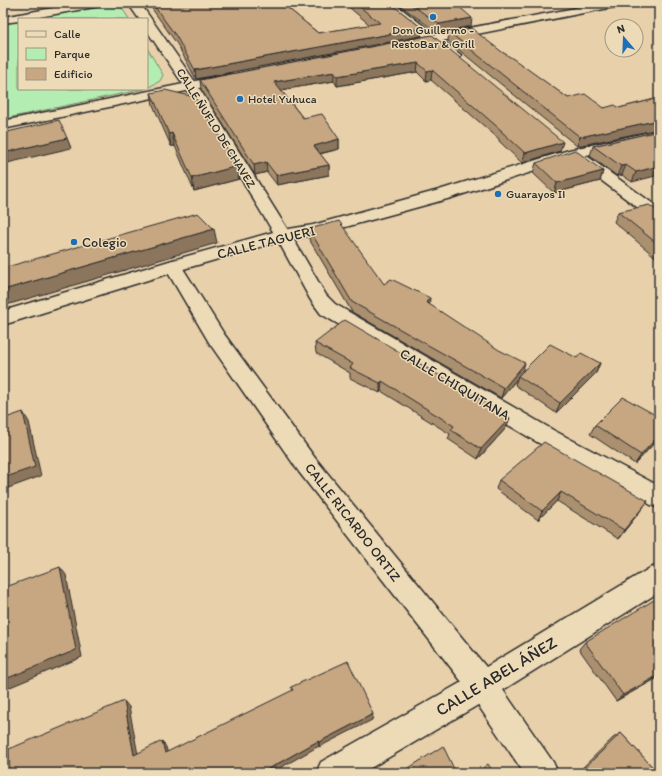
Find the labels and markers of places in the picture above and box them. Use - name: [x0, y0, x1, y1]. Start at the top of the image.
- marker: Don Guillermo - RestoBar & Grill: [428, 12, 438, 22]
- place label: Don Guillermo - RestoBar & Grill: [391, 23, 475, 51]
- place label: Hotel Yuhuca: [248, 92, 317, 106]
- marker: Hotel Yuhuca: [235, 94, 245, 104]
- place label: Guarayos II: [506, 187, 565, 201]
- marker: Guarayos II: [493, 189, 503, 199]
- place label: Colegio: [82, 234, 127, 251]
- marker: Colegio: [69, 237, 79, 247]

